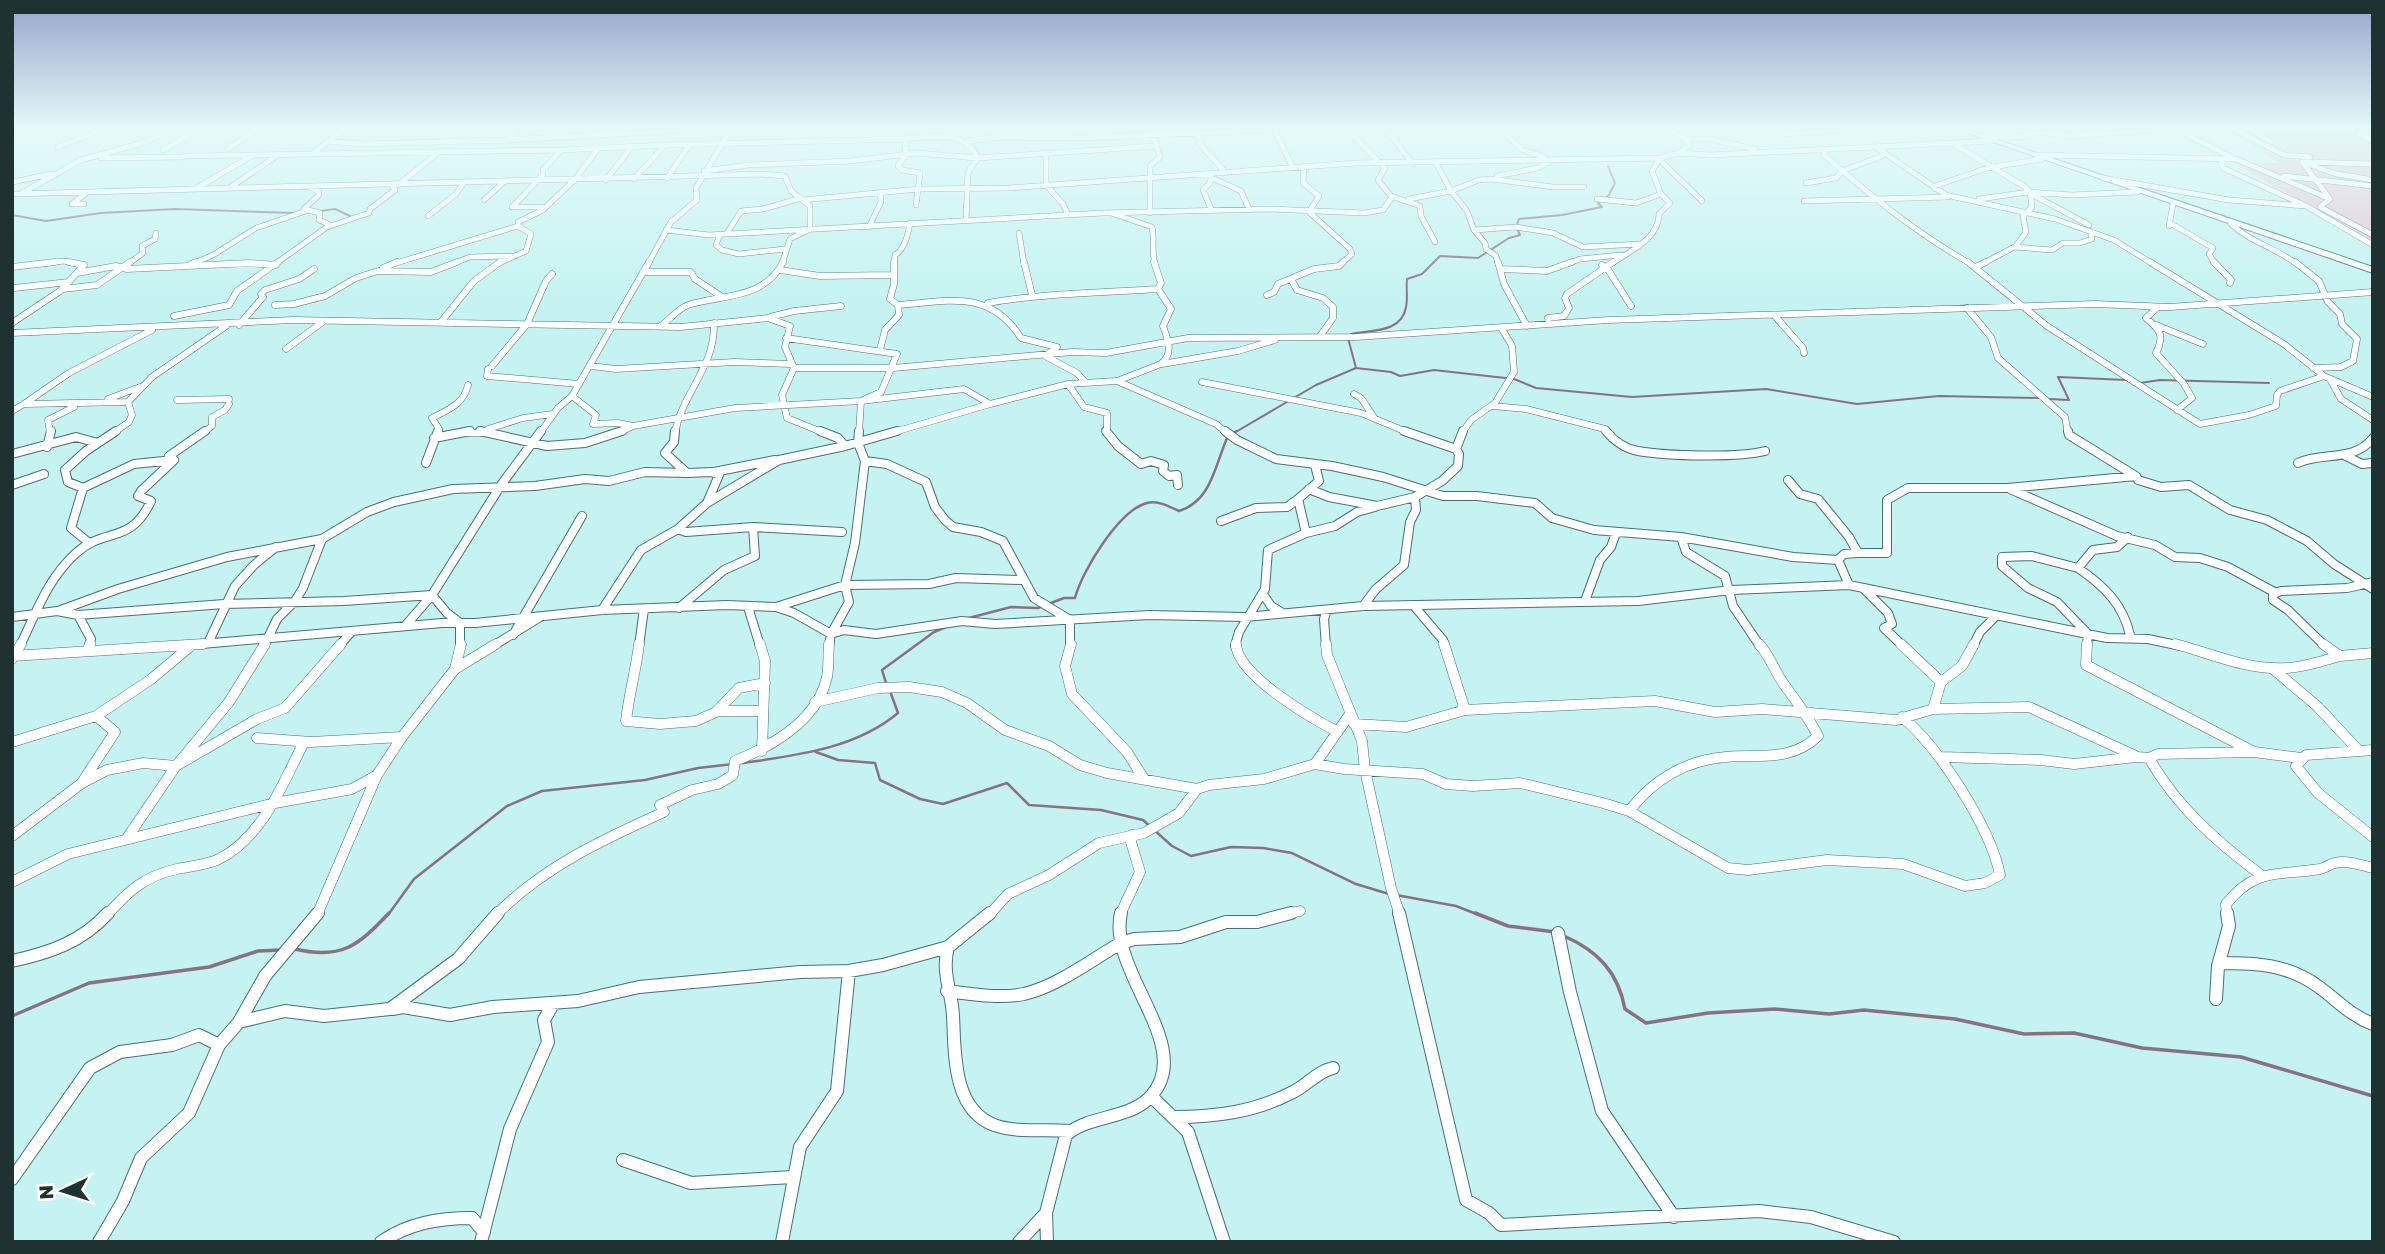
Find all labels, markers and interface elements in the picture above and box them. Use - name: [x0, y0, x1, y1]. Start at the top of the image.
- north arrow: [28, 1156, 98, 1226]
- text: N: [34, 1184, 58, 1200]

